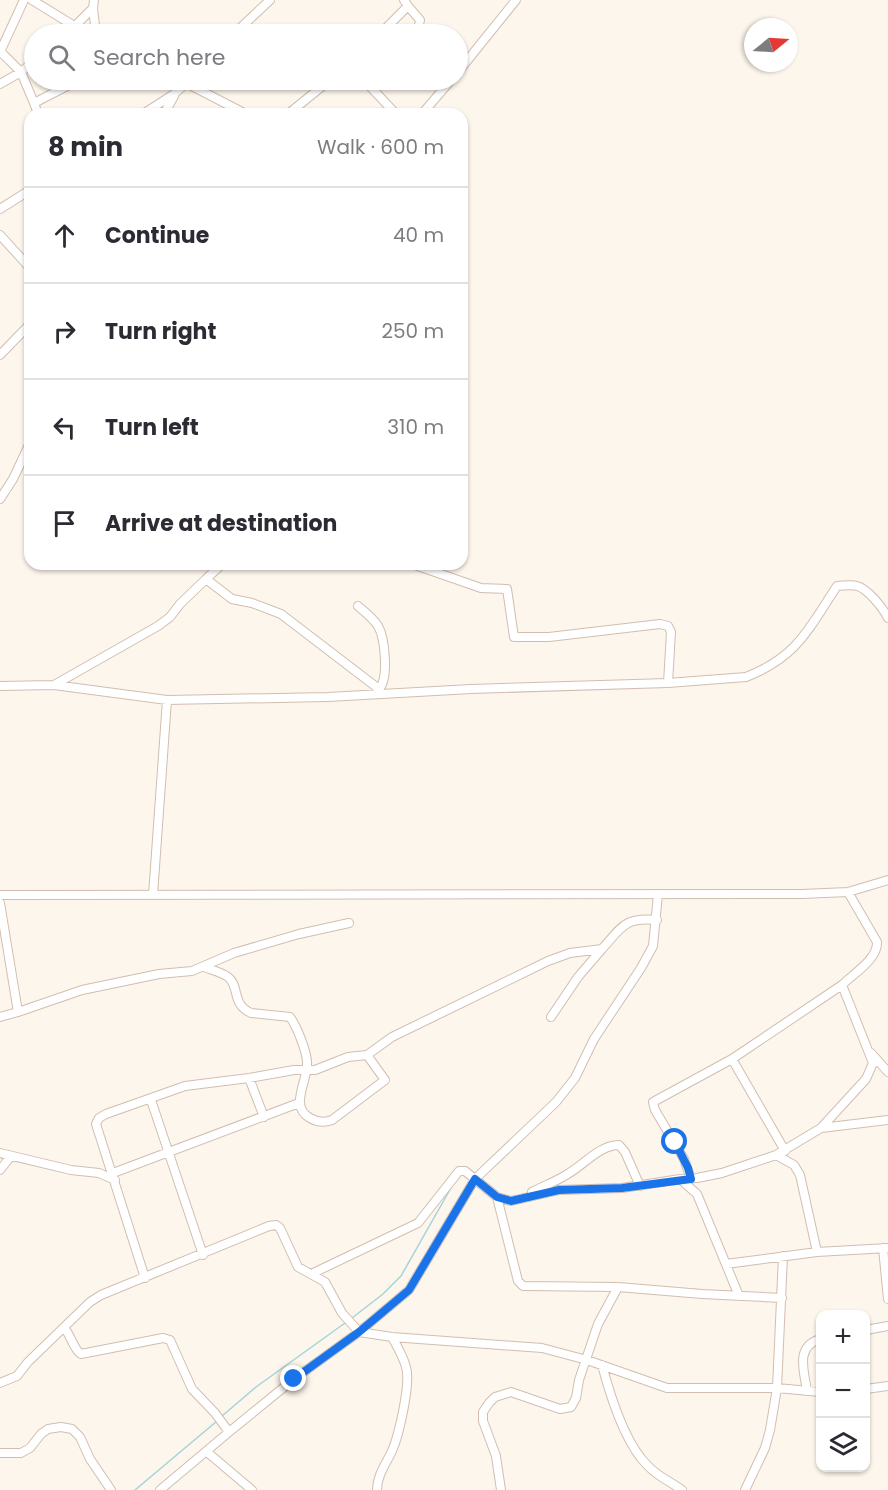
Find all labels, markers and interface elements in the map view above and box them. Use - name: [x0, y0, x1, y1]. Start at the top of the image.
- north arrow: [744, 18, 798, 72]
- search box: [24, 24, 468, 90]
- icon: search: [45, 41, 78, 74]
- text: Search here: [93, 42, 226, 73]
- text: 8 min: [48, 129, 123, 165]
- text: Walk · 600 m: [317, 133, 444, 161]
- icon: ahead: [48, 219, 81, 252]
- text: Continue: [105, 220, 209, 251]
- text: 40 m: [393, 221, 444, 249]
- icon: right: [48, 315, 81, 348]
- text: Turn right: [105, 316, 216, 347]
- text: 250 m: [381, 317, 444, 345]
- icon: left: [48, 411, 81, 444]
- text: Turn left: [105, 412, 199, 443]
- text: 310 m: [387, 413, 444, 441]
- icon: arrive: [48, 507, 81, 540]
- text: Arrive at destination: [105, 508, 337, 539]
- route start: [661, 1128, 687, 1154]
- map controls: [816, 1310, 870, 1472]
- button: +: [816, 1310, 870, 1364]
- button: −: [816, 1364, 870, 1418]
- route end: [280, 1365, 306, 1391]
- button: layers: [816, 1418, 870, 1472]

